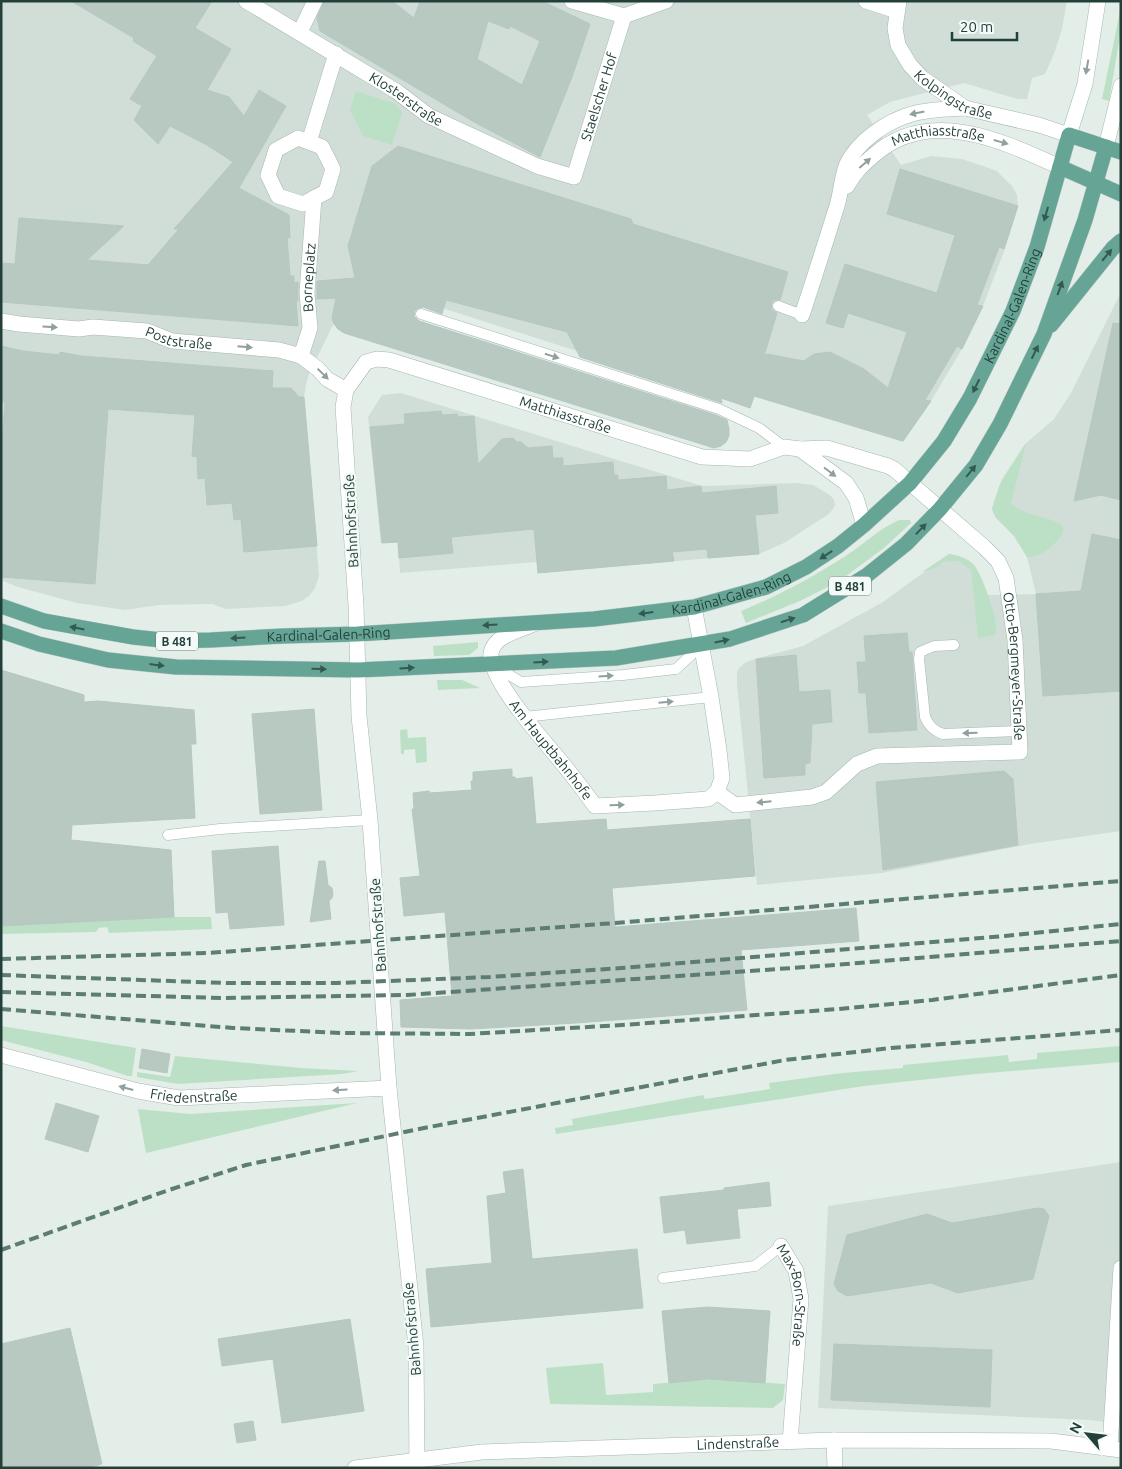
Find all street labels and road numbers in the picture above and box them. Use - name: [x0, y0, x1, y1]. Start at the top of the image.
- street label: Staelscher Hof: [578, 50, 620, 143]
- street label: Kolpingstraße: [911, 67, 994, 122]
- street label: Klosterstraße: [367, 69, 445, 129]
- street label: Matthiasstraße: [888, 122, 987, 149]
- street label: Borneplatz: [299, 242, 319, 313]
- street label: Kardinal-Galen-Ring: [981, 246, 1044, 366]
- street label: Poststraße: [143, 323, 213, 352]
- street label: Matthiasstraße: [518, 393, 613, 436]
- street label: Bahnhofstraße: [341, 474, 361, 568]
- street label: Kardinal-Galen-Ring: [671, 568, 793, 618]
- road number: B 481: [829, 576, 871, 596]
- street label: Otto-Bergmeyer-Straße: [1000, 591, 1027, 741]
- street label: Kardinal-Galen-Ring: [266, 624, 391, 645]
- road number: B 481: [156, 631, 198, 650]
- street label: Am Hauptbahnhofe: [506, 697, 596, 803]
- street label: Bahnhofstraße: [367, 878, 389, 972]
- street label: Friedenstraße: [149, 1085, 238, 1106]
- street label: Max-Born-Straße: [774, 1241, 809, 1347]
- street label: Bahnhofstraße: [400, 1282, 424, 1376]
- street label: Lindenstraße: [696, 1434, 779, 1453]

